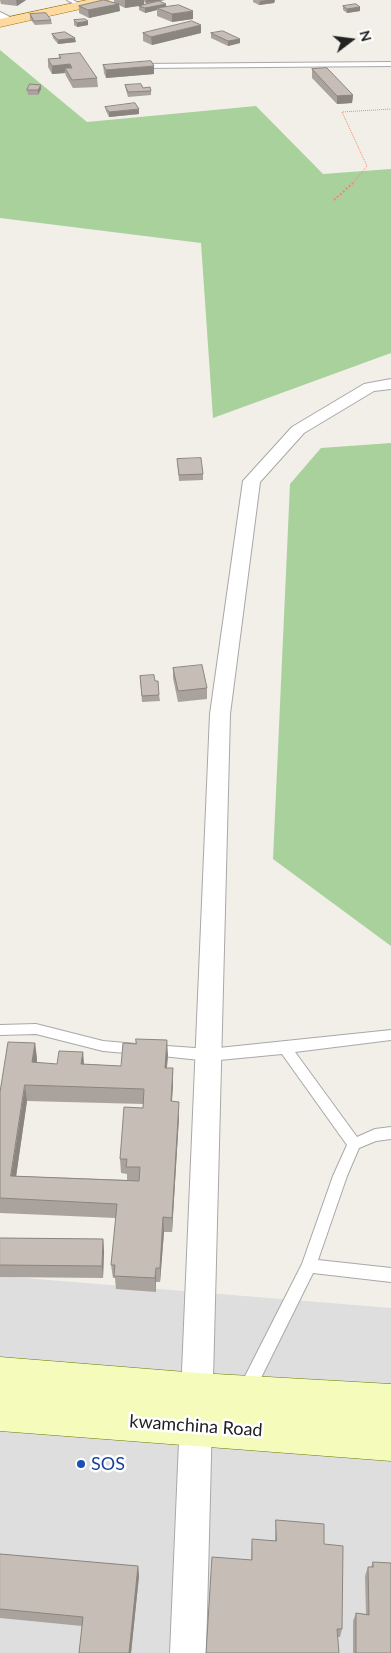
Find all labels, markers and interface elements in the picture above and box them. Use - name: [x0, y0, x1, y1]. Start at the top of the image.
- north arrow: [326, 15, 376, 65]
- text: N: [356, 29, 376, 43]
- street label: kwamchina Road: [129, 1411, 263, 1441]
- place label: SOS: [91, 1453, 125, 1475]
- marker: SOS: [75, 1458, 87, 1470]

